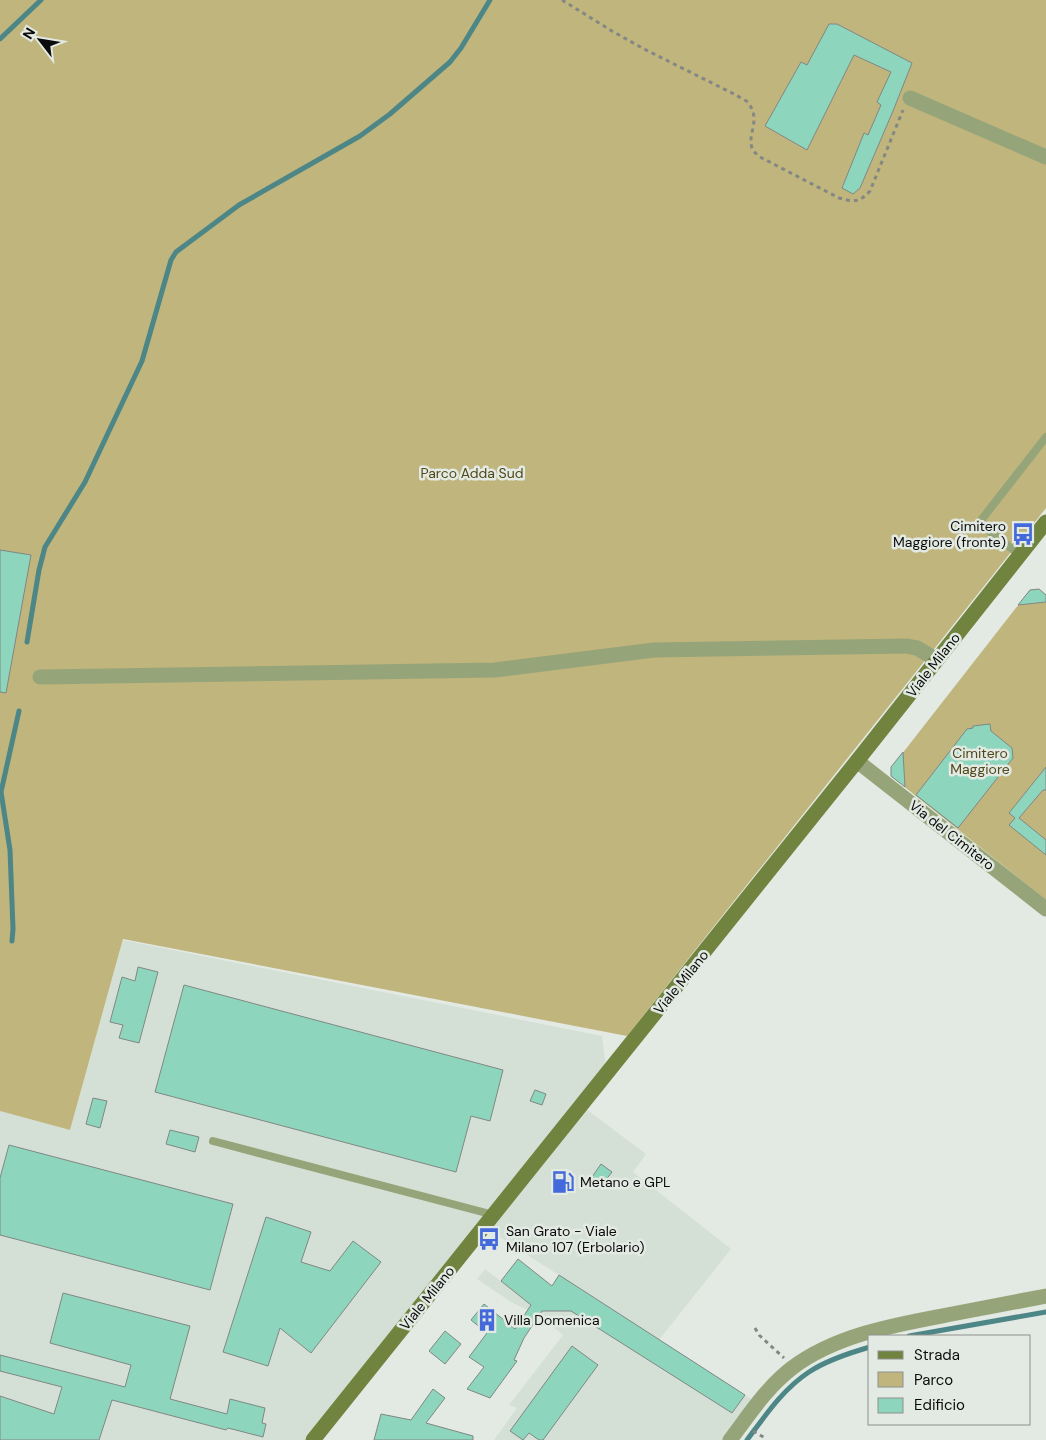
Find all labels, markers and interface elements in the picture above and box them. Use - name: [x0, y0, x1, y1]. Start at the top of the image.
- north arrow: [15, 15, 65, 65]
- text: N: [19, 24, 39, 42]
- park label: Parco Adda Sud: [420, 464, 524, 482]
- place label: Cimitero Maggiore (fronte): [893, 517, 1006, 551]
- bus stop icon: Cimitero Maggiore (fronte): [1010, 521, 1036, 547]
- street label: Viale Milano: [902, 629, 964, 701]
- park label: Cimitero Maggiore: [950, 744, 1010, 778]
- street label: Via del Cimitero: [906, 796, 998, 874]
- street label: Viale Milano: [650, 946, 712, 1018]
- fuel station icon: Metano e GPL: [550, 1169, 576, 1195]
- place label: Metano e GPL: [580, 1173, 670, 1191]
- place label: San Grato - Viale Milano 107 (Erbolario): [506, 1222, 645, 1256]
- bus stop icon: San Grato - Viale Milano 107 (Erbolario): [476, 1226, 502, 1252]
- street label: Viale Milano: [396, 1262, 458, 1334]
- building icon: Villa Domenica: [474, 1307, 500, 1333]
- place label: Villa Domenica: [504, 1311, 600, 1329]
- legend: [868, 1335, 1031, 1425]
- text: Strada: [914, 1345, 960, 1365]
- text: Parco: [914, 1370, 953, 1390]
- text: Edificio: [914, 1395, 965, 1415]

